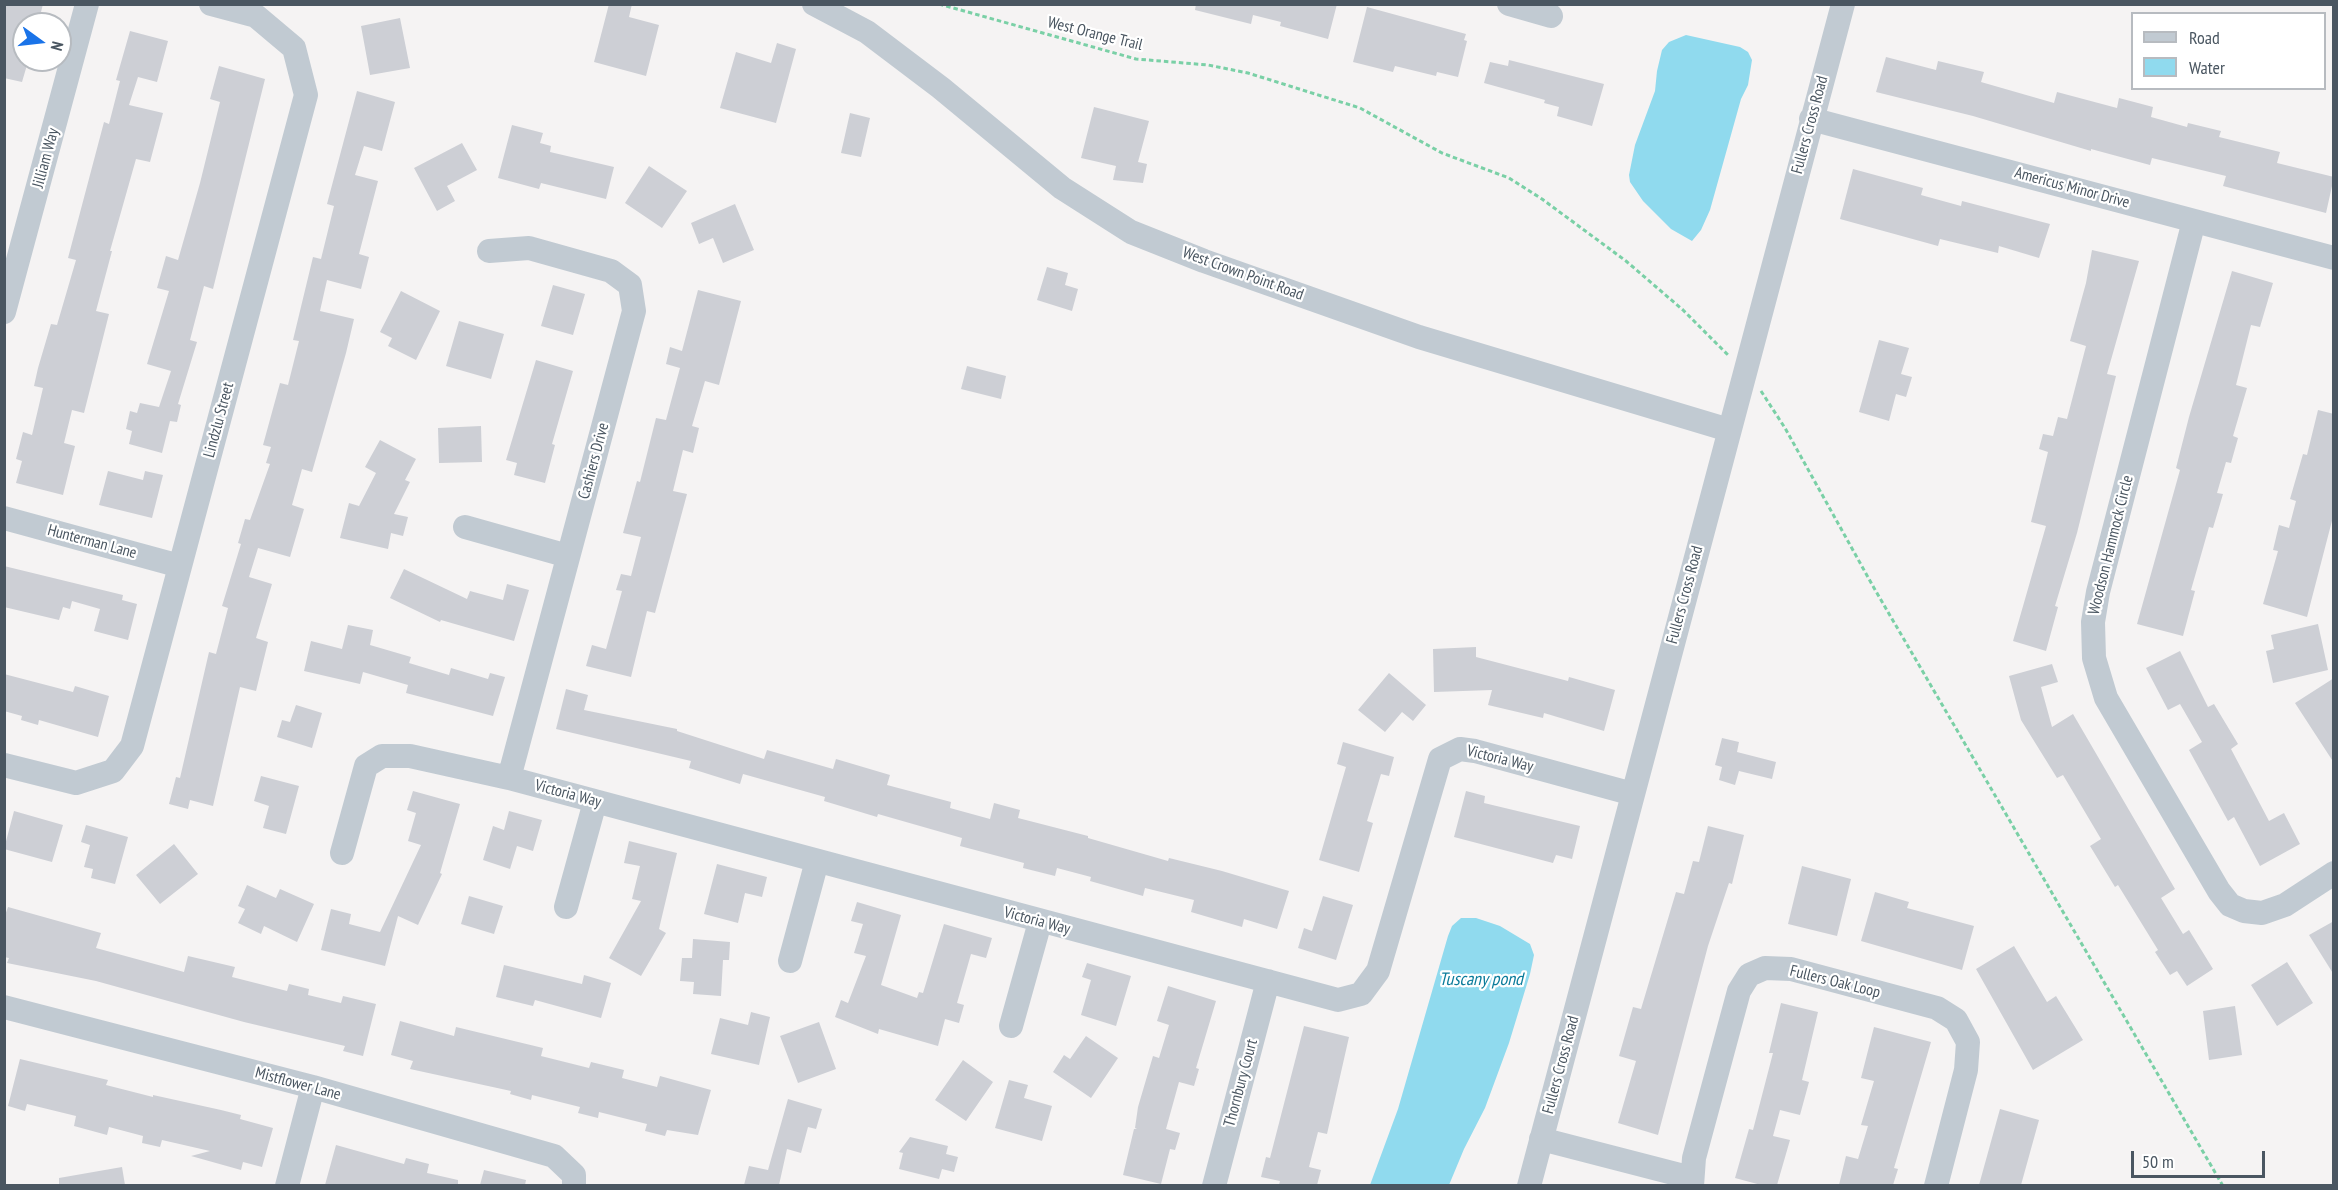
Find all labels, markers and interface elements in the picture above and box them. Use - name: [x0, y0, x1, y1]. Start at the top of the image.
- north arrow: [12, 12, 72, 72]
- legend: [2131, 12, 2326, 90]
- street label: West Orange Trail: [1045, 13, 1145, 55]
- text: Road: [2189, 26, 2220, 49]
- text: N: [47, 39, 68, 53]
- text: Water: [2189, 56, 2225, 79]
- street label: Fullers Cross Road: [1788, 74, 1832, 176]
- street label: Jilliam Way: [29, 126, 63, 190]
- street label: Americus Minor Drive: [2012, 163, 2132, 213]
- street label: West Crown Point Road: [1180, 243, 1306, 305]
- street label: Lindzlu Street: [200, 380, 238, 460]
- street label: Cashiers Drive: [575, 421, 613, 501]
- street label: Woodson Hammock Circle: [2084, 473, 2138, 617]
- street label: Hunterman Lane: [45, 521, 139, 563]
- street label: Fullers Cross Road: [1663, 544, 1707, 646]
- street label: Victoria Way: [1465, 741, 1535, 777]
- street label: Victoria Way: [533, 776, 603, 812]
- street label: Victoria Way: [1002, 903, 1072, 939]
- street label: Fullers Oak Loop: [1788, 962, 1882, 1002]
- water label: Tuscany pond: [1439, 969, 1523, 991]
- street label: Fullers Cross Road: [1539, 1014, 1583, 1116]
- street label: Thornbury Court: [1220, 1037, 1262, 1129]
- street label: Mistflower Lane: [253, 1063, 343, 1105]
- scale bar: [2134, 1139, 2268, 1177]
- text: 50 m: [2142, 1150, 2174, 1173]

